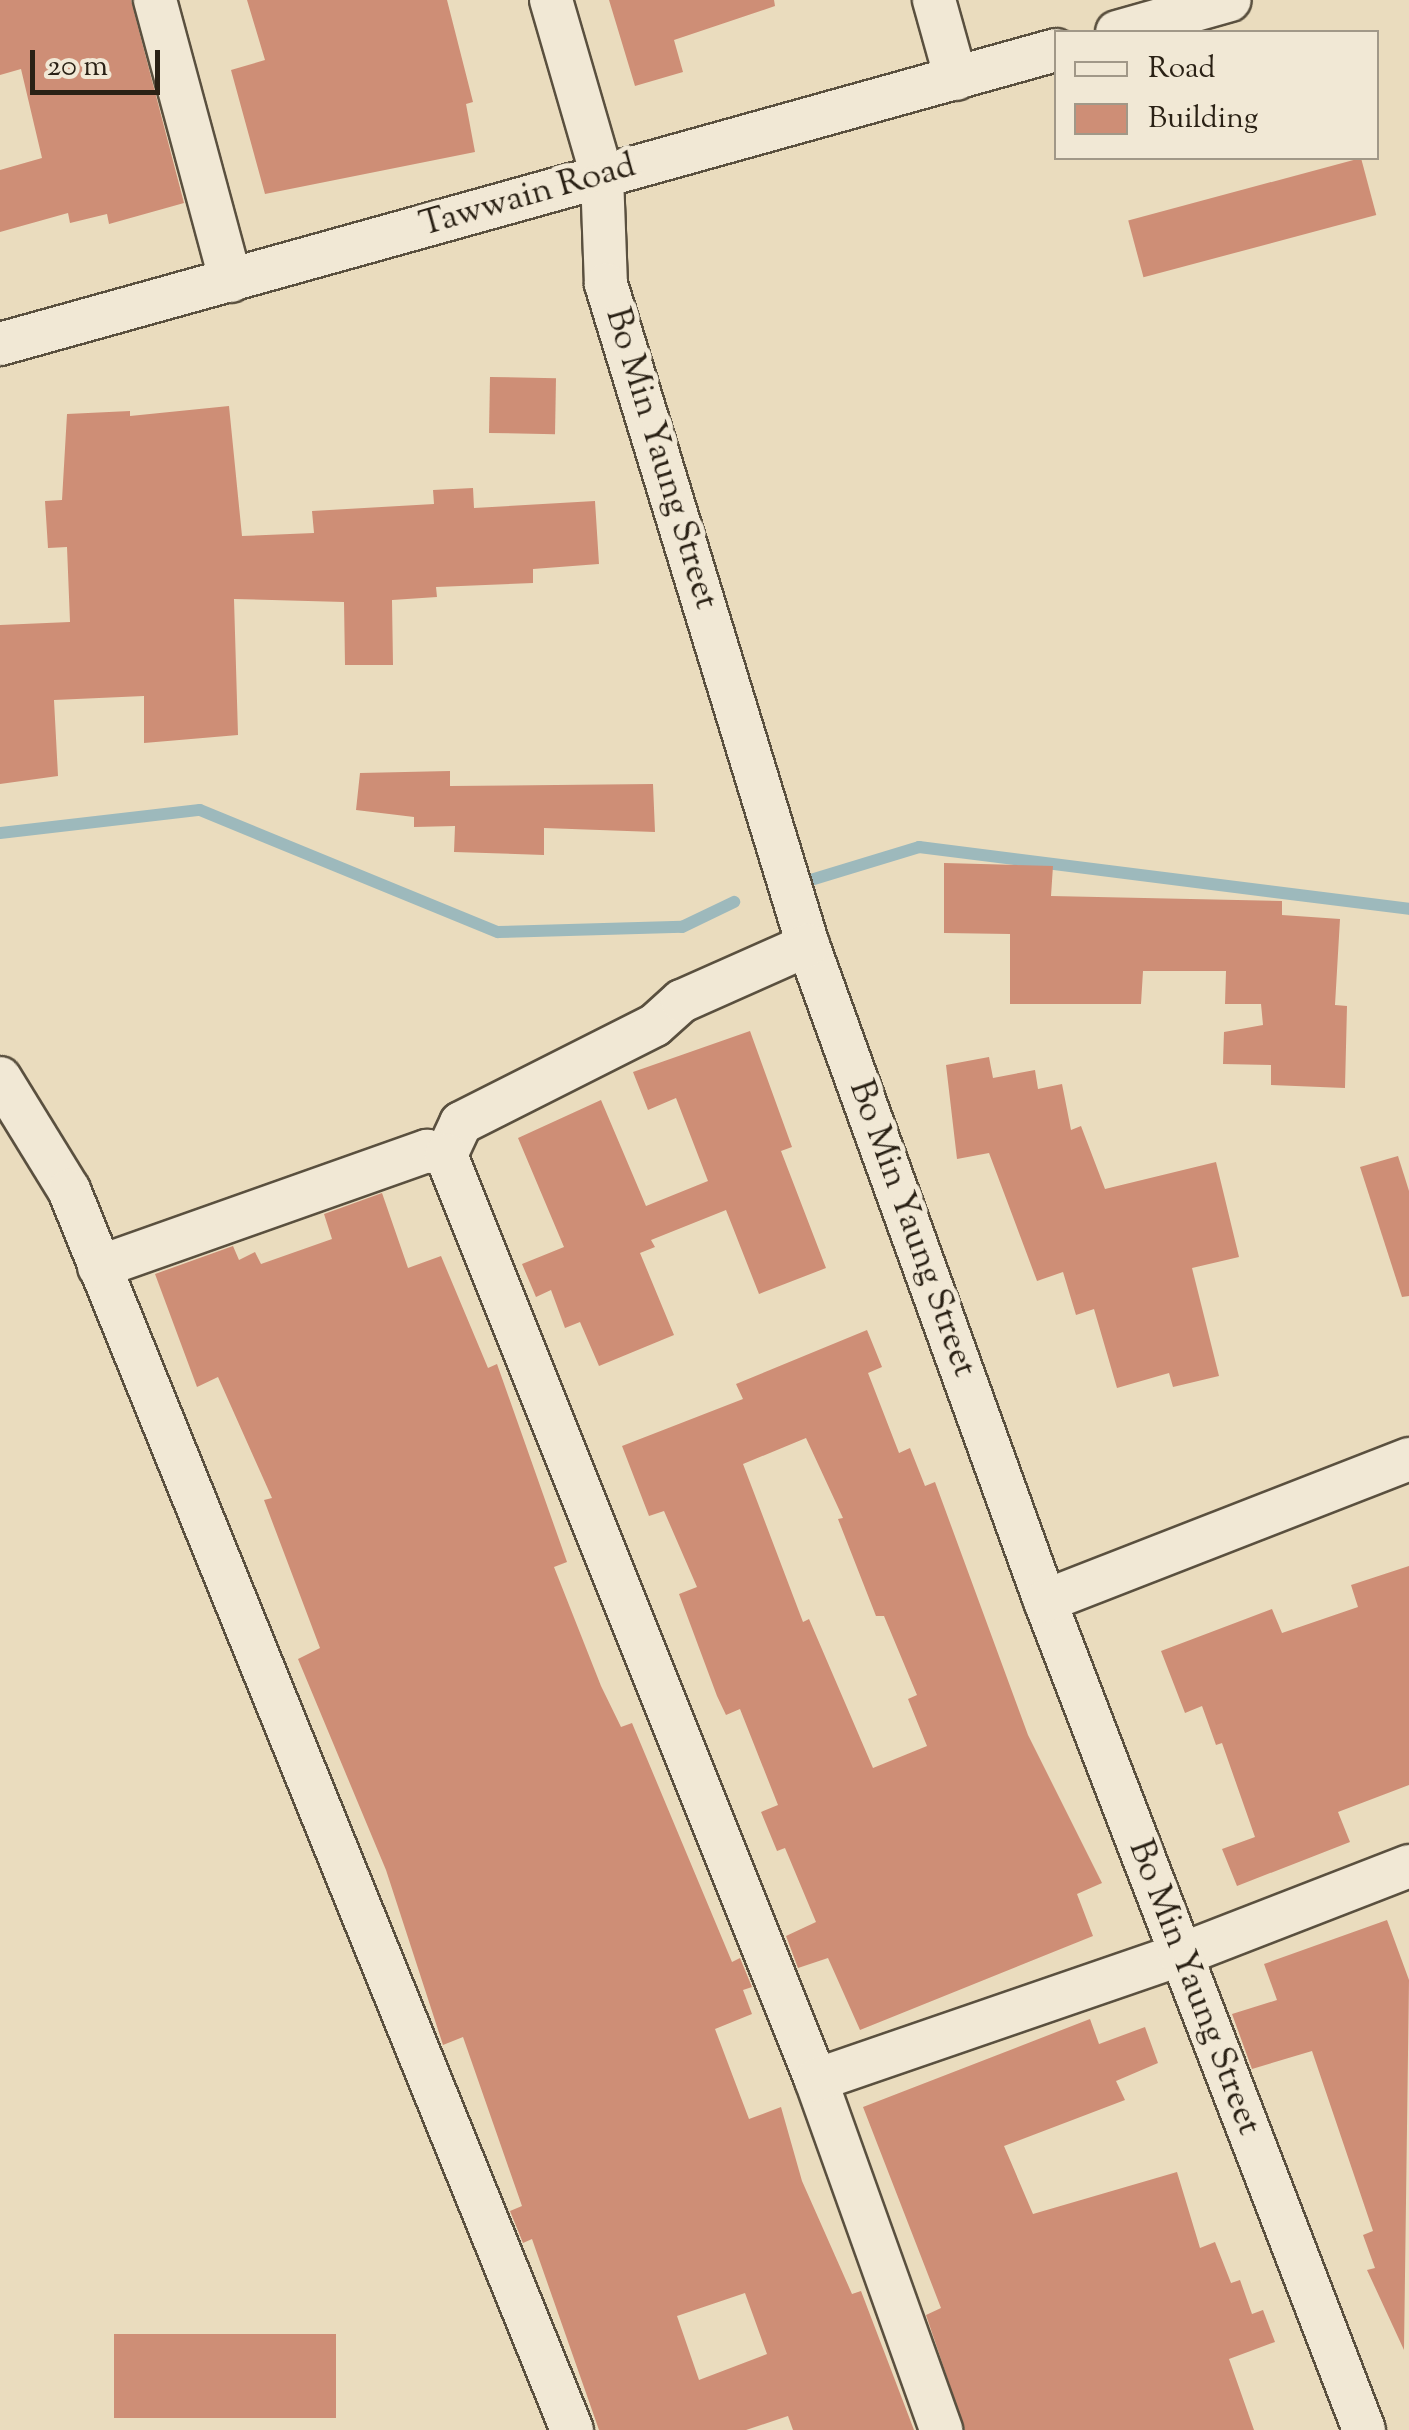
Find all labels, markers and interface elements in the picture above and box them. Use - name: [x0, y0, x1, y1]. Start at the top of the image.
- scale bar: [35, 30, 165, 92]
- legend: [1054, 30, 1379, 160]
- text: 20 m: [47, 46, 108, 89]
- text: Road: [1148, 48, 1215, 91]
- text: Building: [1148, 98, 1258, 141]
- street label: Tawwain Road: [415, 146, 641, 248]
- street label: Bo Min Yaung Street: [594, 303, 726, 615]
- street label: Bo Min Yaung Street: [838, 1075, 984, 1383]
- street label: Bo Min Yaung Street: [1117, 1835, 1269, 2141]

